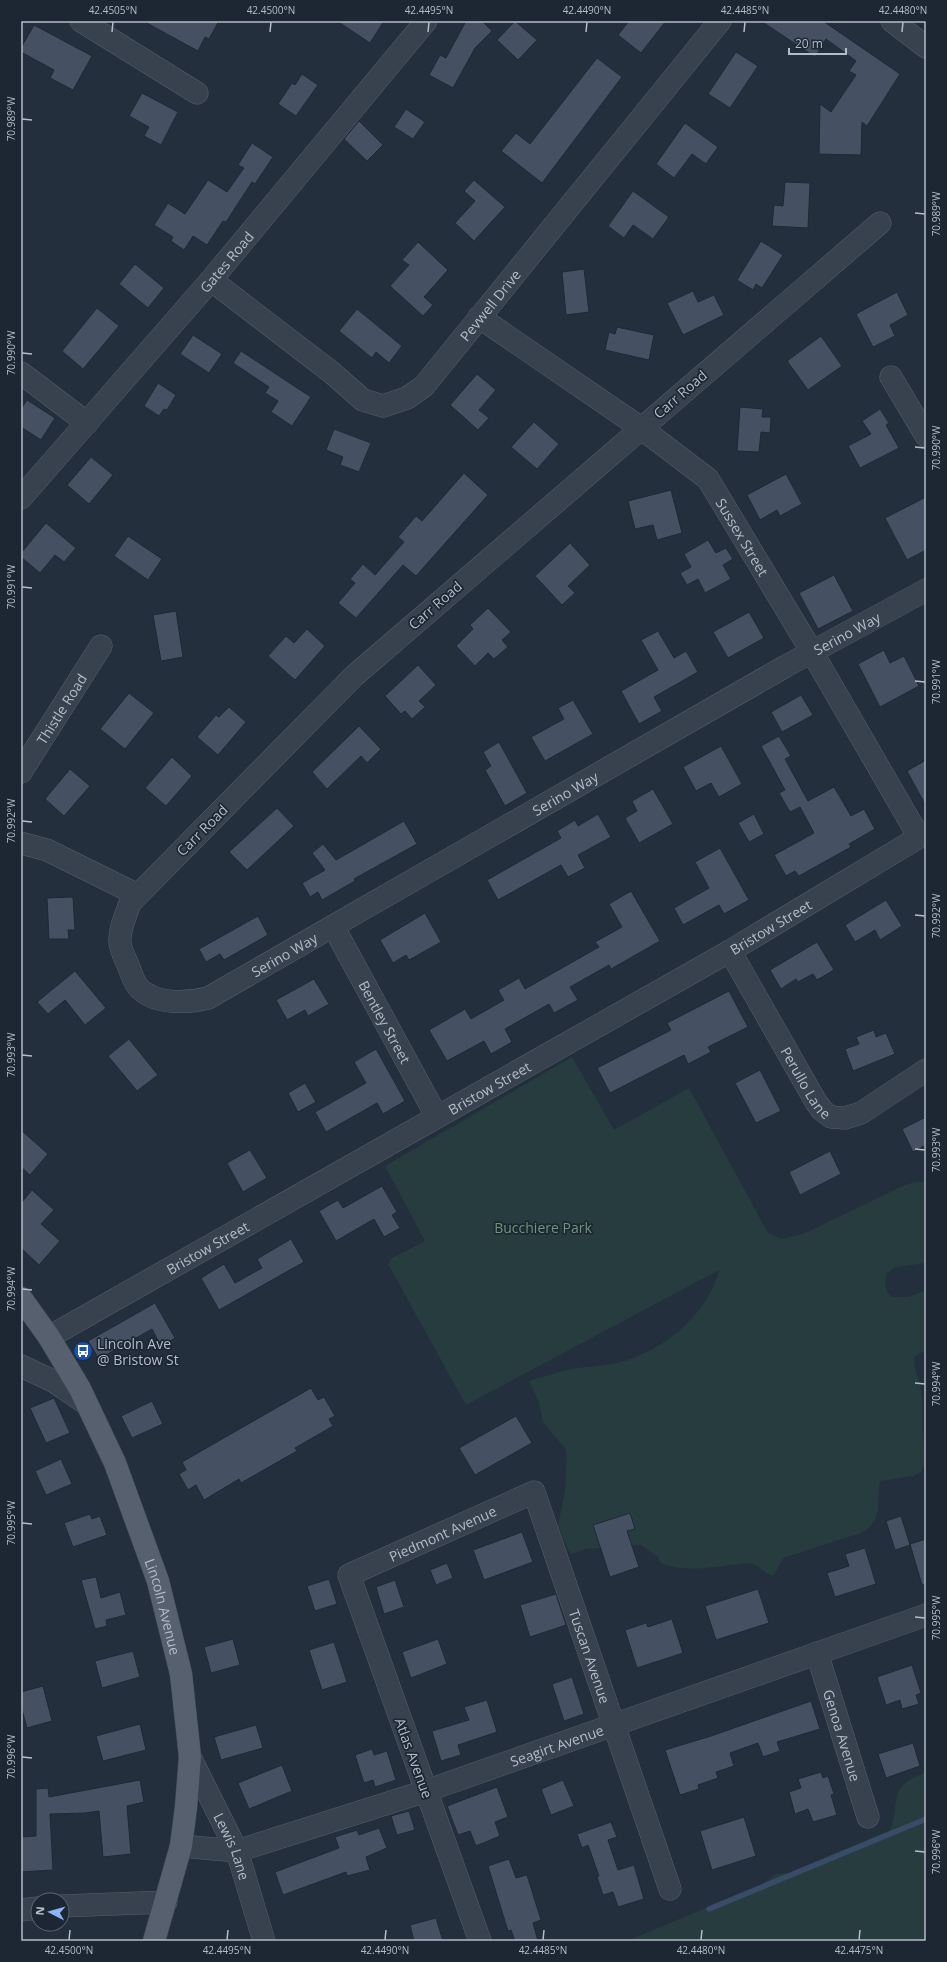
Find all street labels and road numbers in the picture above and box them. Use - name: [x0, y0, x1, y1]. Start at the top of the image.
- street label: Gates Road: [195, 227, 257, 296]
- street label: Pevwell Drive: [455, 265, 525, 345]
- street label: Carr Road: [649, 365, 711, 423]
- street label: Sussex Street: [712, 494, 773, 579]
- street label: Carr Road: [404, 576, 466, 634]
- street label: Serino Way: [810, 607, 884, 659]
- street label: Thistle Road: [32, 670, 91, 748]
- street label: Serino Way: [528, 766, 602, 819]
- street label: Carr Road: [172, 800, 232, 860]
- street label: Bristow Street: [726, 895, 815, 959]
- street label: Serino Way: [248, 927, 321, 981]
- street label: Bentley Street: [355, 977, 415, 1067]
- street label: Perullo Lane: [777, 1043, 835, 1123]
- street label: Bristow Street: [444, 1057, 534, 1118]
- street label: Bristow Street: [163, 1216, 252, 1278]
- street label: Piedmont Avenue: [386, 1501, 499, 1566]
- street label: Lincoln Avenue: [141, 1556, 185, 1657]
- street label: Tuscan Avenue: [565, 1606, 615, 1706]
- street label: Genoa Avenue: [819, 1687, 866, 1784]
- street label: Atlas Avenue: [391, 1715, 437, 1801]
- street label: Seagirt Avenue: [507, 1720, 606, 1770]
- street label: Lewis Lane: [210, 1809, 255, 1882]

